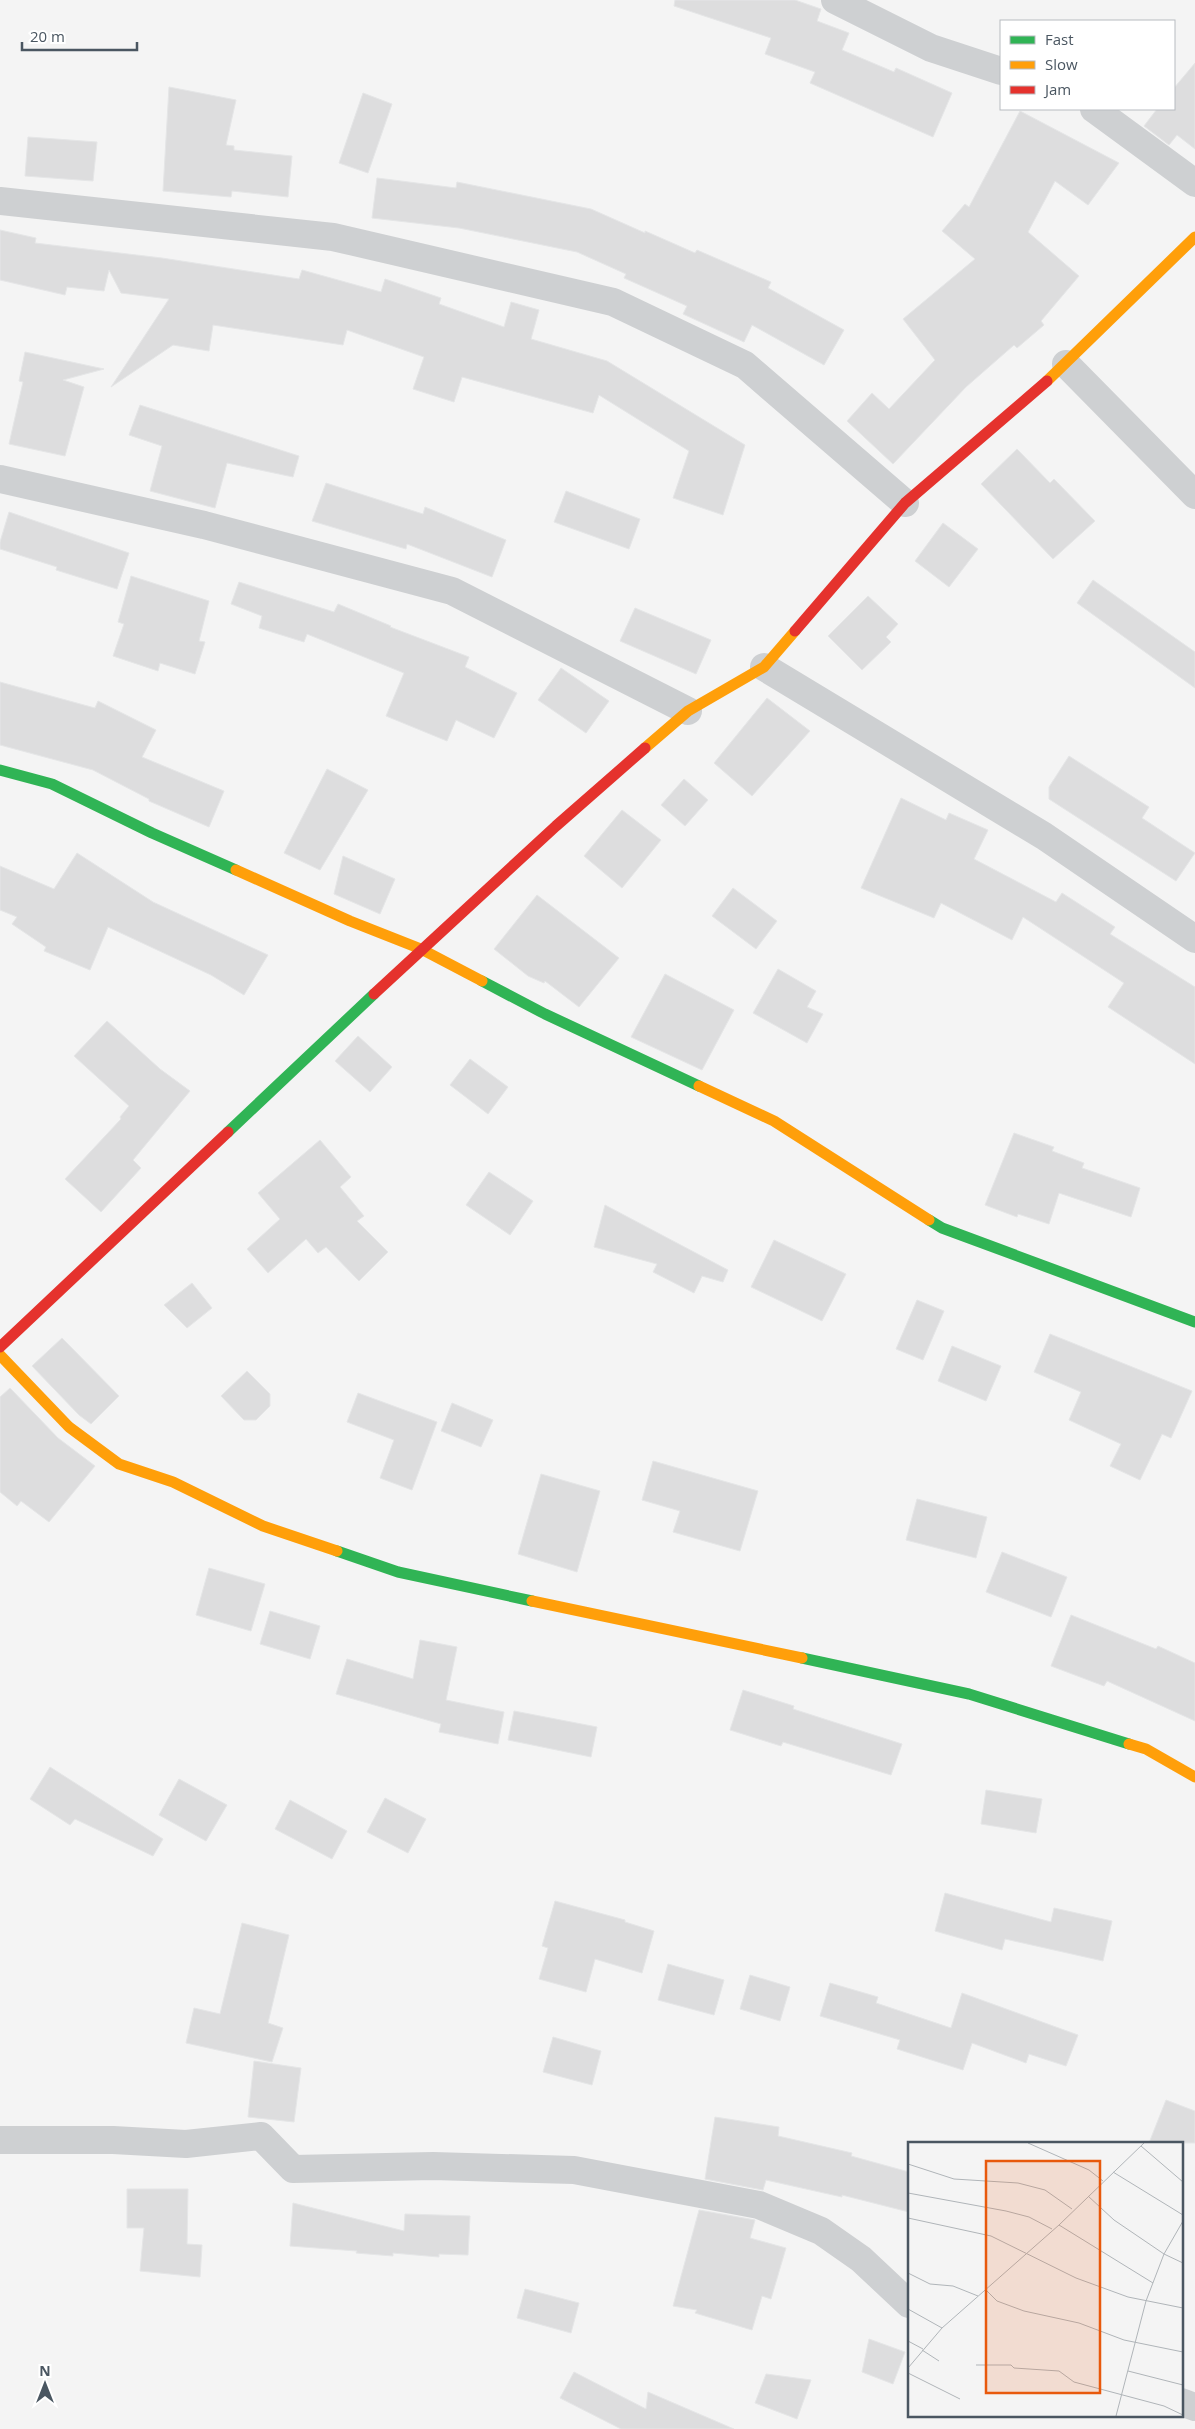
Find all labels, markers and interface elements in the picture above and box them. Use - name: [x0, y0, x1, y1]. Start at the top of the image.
- scale bar: [22, 20, 138, 52]
- legend: [1000, 20, 1175, 110]
- text: 20 m: [30, 26, 65, 46]
- text: Fast: [1045, 29, 1074, 49]
- text: Slow: [1045, 54, 1078, 74]
- text: Jam: [1043, 79, 1071, 99]
- inset map: [908, 2142, 1182, 2416]
- north arrow: [20, 2359, 70, 2409]
- text: N: [39, 2361, 51, 2380]

